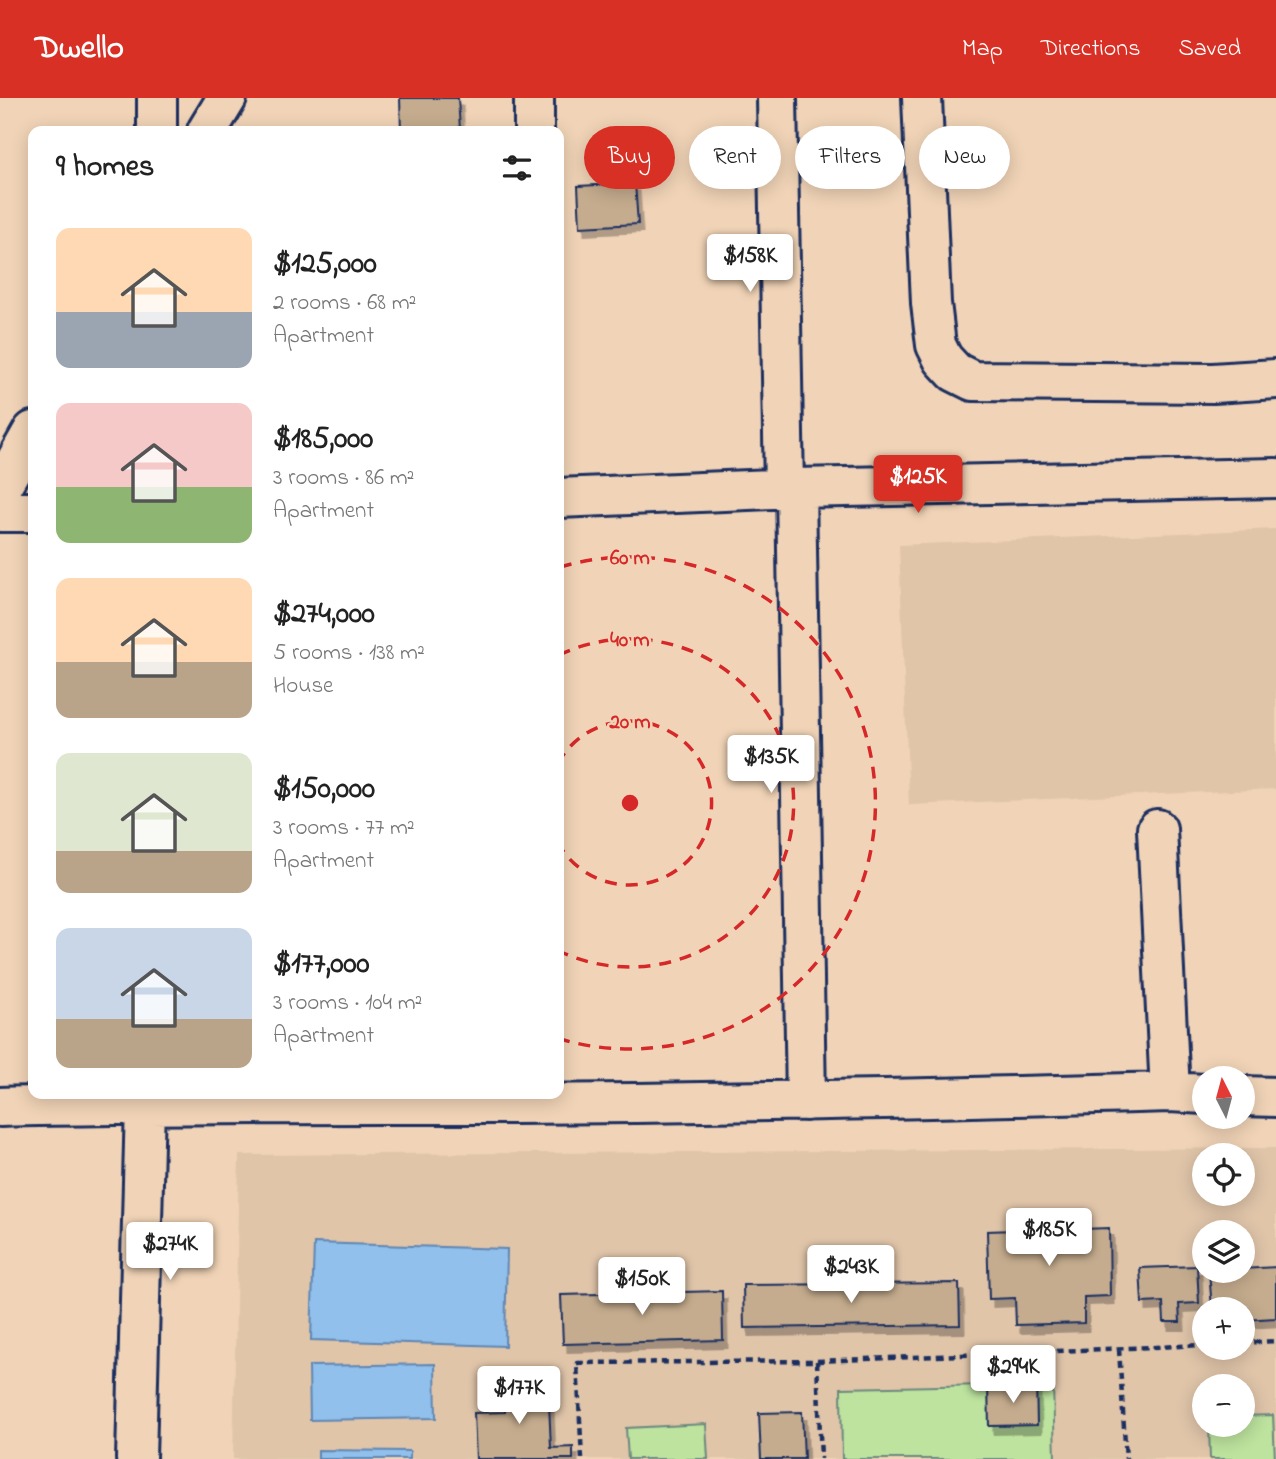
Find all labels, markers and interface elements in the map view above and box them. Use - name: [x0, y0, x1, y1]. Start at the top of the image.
- text: Dwello: [35, 25, 124, 73]
- text: Map: [962, 32, 1003, 67]
- text: Directions: [1041, 32, 1140, 67]
- text: Saved: [1178, 32, 1241, 67]
- chip: Buy: [584, 126, 675, 189]
- chip: Rent: [689, 126, 781, 189]
- chip: Filters: [795, 126, 905, 189]
- chip: New: [919, 126, 1010, 189]
- text: 9 homes: [56, 146, 154, 190]
- icon: filters: [498, 149, 536, 187]
- pin: $158K: [701, 234, 799, 294]
- text: $158K: [723, 240, 777, 273]
- text: $125,000: [273, 243, 377, 287]
- icon: home: [112, 256, 196, 340]
- text: 2 rooms · 68 m²: [273, 287, 416, 320]
- text: Apartment: [273, 320, 374, 353]
- text: $185,000: [273, 418, 373, 462]
- icon: home: [112, 431, 196, 515]
- pin: $125K: [869, 456, 967, 515]
- text: $125K: [890, 461, 946, 494]
- text: 3 rooms · 86 m²: [273, 462, 414, 495]
- text: Apartment: [273, 495, 374, 528]
- text: 60 m: [610, 544, 650, 574]
- text: $274,000: [273, 593, 375, 637]
- icon: home: [112, 606, 196, 690]
- text: 40 m: [610, 626, 650, 656]
- text: 5 rooms · 138 m²: [273, 637, 425, 670]
- text: House: [273, 670, 333, 703]
- text: 20 m: [608, 708, 651, 738]
- pin: $135K: [722, 736, 820, 795]
- text: $135K: [743, 741, 799, 774]
- text: $150,000: [273, 768, 375, 812]
- icon: home: [112, 781, 196, 865]
- centre of rings: [618, 791, 642, 815]
- text: 3 rooms · 77 m²: [273, 812, 415, 845]
- text: Apartment: [273, 845, 374, 878]
- text: $177,000: [273, 943, 369, 987]
- icon: home: [112, 956, 196, 1040]
- text: 3 rooms · 104 m²: [273, 987, 422, 1020]
- text: Apartment: [273, 1020, 374, 1053]
- north arrow: [1192, 1066, 1255, 1129]
- map controls: [1192, 1066, 1255, 1437]
- button: locate: [1192, 1143, 1255, 1206]
- pin: $185K: [1000, 1208, 1098, 1268]
- text: $185K: [1022, 1214, 1076, 1247]
- button: layers: [1192, 1220, 1255, 1283]
- pin: $274K: [121, 1222, 219, 1282]
- text: $274K: [142, 1228, 198, 1261]
- pin: $243K: [802, 1246, 900, 1305]
- text: $243K: [823, 1251, 879, 1284]
- pin: $150K: [593, 1258, 691, 1317]
- text: $150K: [614, 1263, 670, 1296]
- button: +: [1192, 1297, 1255, 1360]
- pin: $294K: [964, 1346, 1062, 1405]
- text: $294K: [987, 1351, 1039, 1384]
- pin: $177K: [470, 1366, 568, 1426]
- text: $177K: [493, 1372, 545, 1405]
- button: −: [1192, 1374, 1255, 1437]

